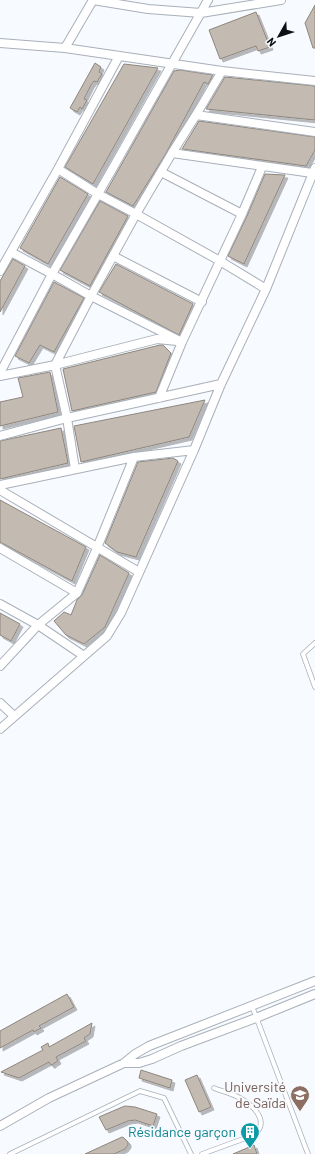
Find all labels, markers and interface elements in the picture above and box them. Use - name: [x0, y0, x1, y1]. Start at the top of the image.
- north arrow: [259, 16, 299, 56]
- text: N: [263, 36, 278, 50]
- place label: Université de Saïda: [224, 1078, 286, 1111]
- school or university icon: Université de Saïda: [289, 1084, 311, 1112]
- building icon: Résidance garçon: [239, 1121, 261, 1149]
- place label: Résidance garçon: [128, 1123, 236, 1140]

